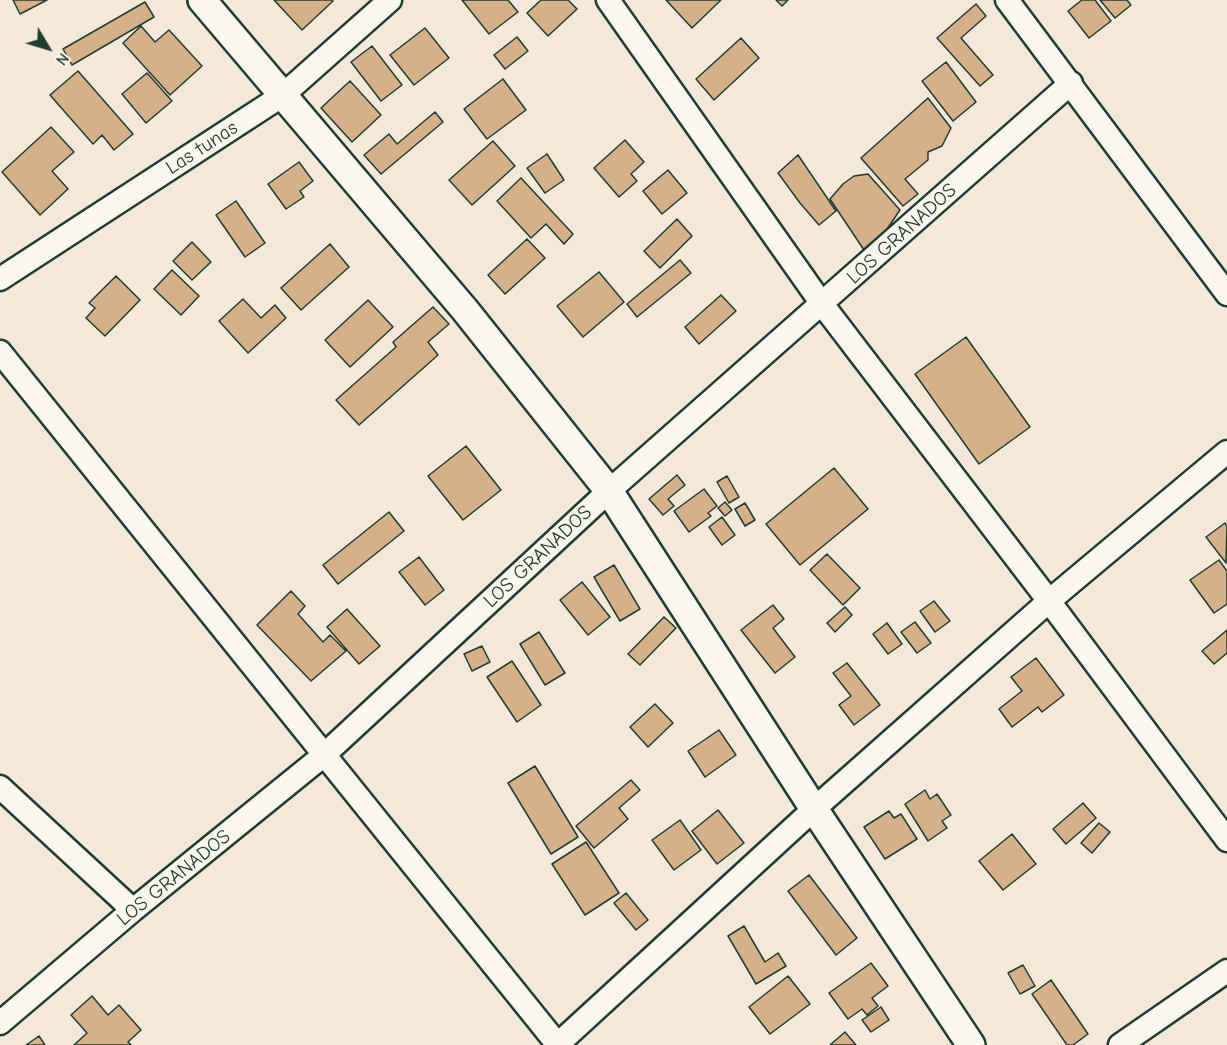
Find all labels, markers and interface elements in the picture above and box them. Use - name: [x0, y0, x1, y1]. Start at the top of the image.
- north arrow: [18, 18, 78, 78]
- text: N: [52, 49, 72, 69]
- street label: Las tunas: [162, 116, 242, 180]
- street label: LOS GRANADOS: [842, 179, 962, 289]
- street label: LOS GRANADOS: [479, 501, 597, 613]
- street label: LOS GRANADOS: [112, 825, 236, 931]

